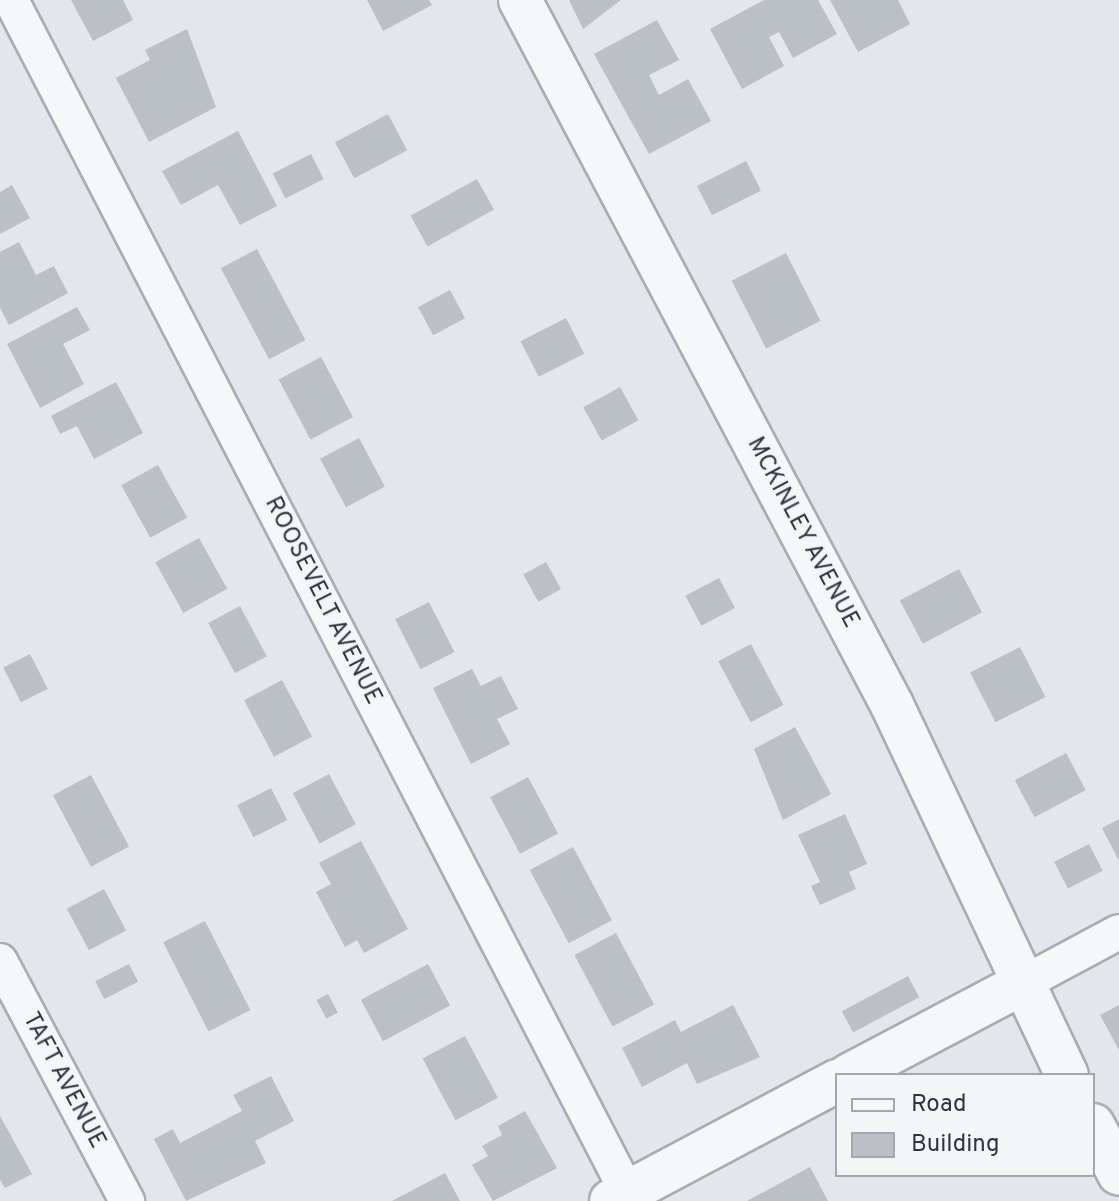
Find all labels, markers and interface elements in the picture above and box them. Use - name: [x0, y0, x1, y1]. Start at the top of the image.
- street label: MCKINLEY AVENUE: [739, 432, 865, 634]
- street label: ROOSEVELT AVENUE: [257, 491, 387, 711]
- street label: TAFT AVENUE: [15, 1007, 111, 1155]
- legend: [835, 1073, 1095, 1177]
- text: Road: [911, 1090, 967, 1120]
- text: Building: [911, 1130, 1000, 1160]

